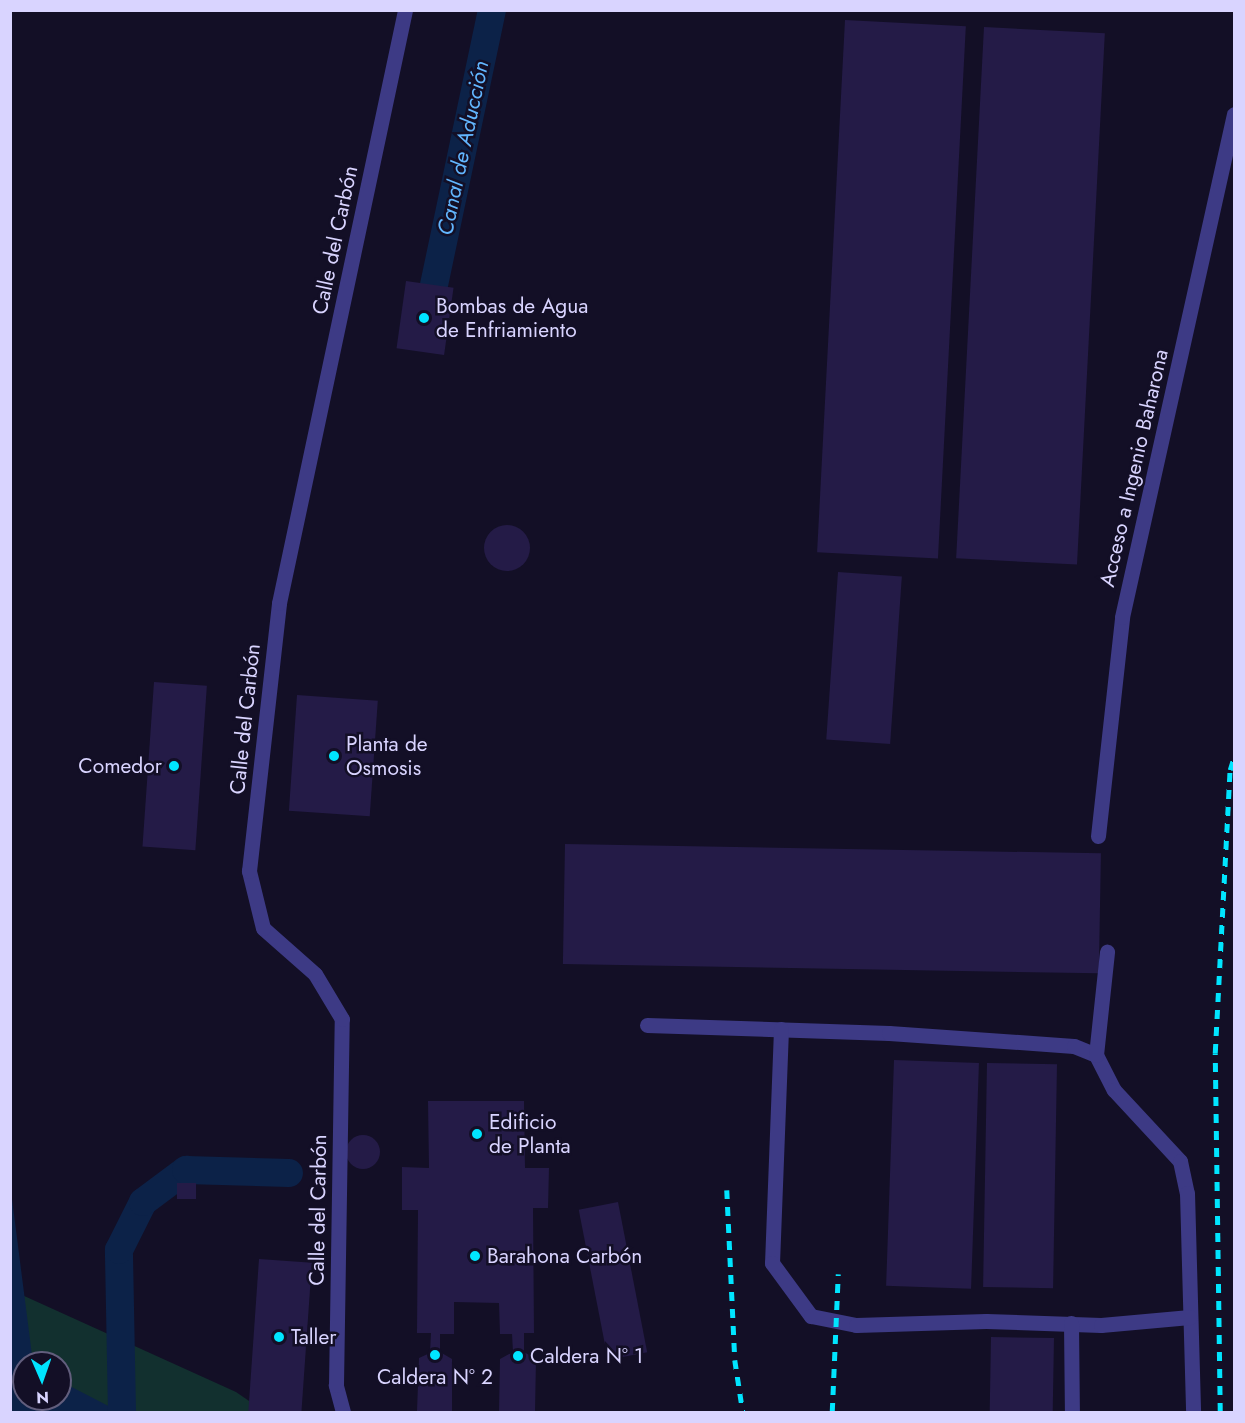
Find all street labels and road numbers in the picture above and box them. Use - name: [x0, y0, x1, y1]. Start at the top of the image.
- street label: Calle del Carbón: [307, 163, 363, 317]
- street label: Acceso a Ingenio Baharona: [1094, 347, 1174, 589]
- street label: Calle del Carbón: [225, 642, 265, 796]
- street label: Calle del Carbón: [304, 1134, 332, 1286]

